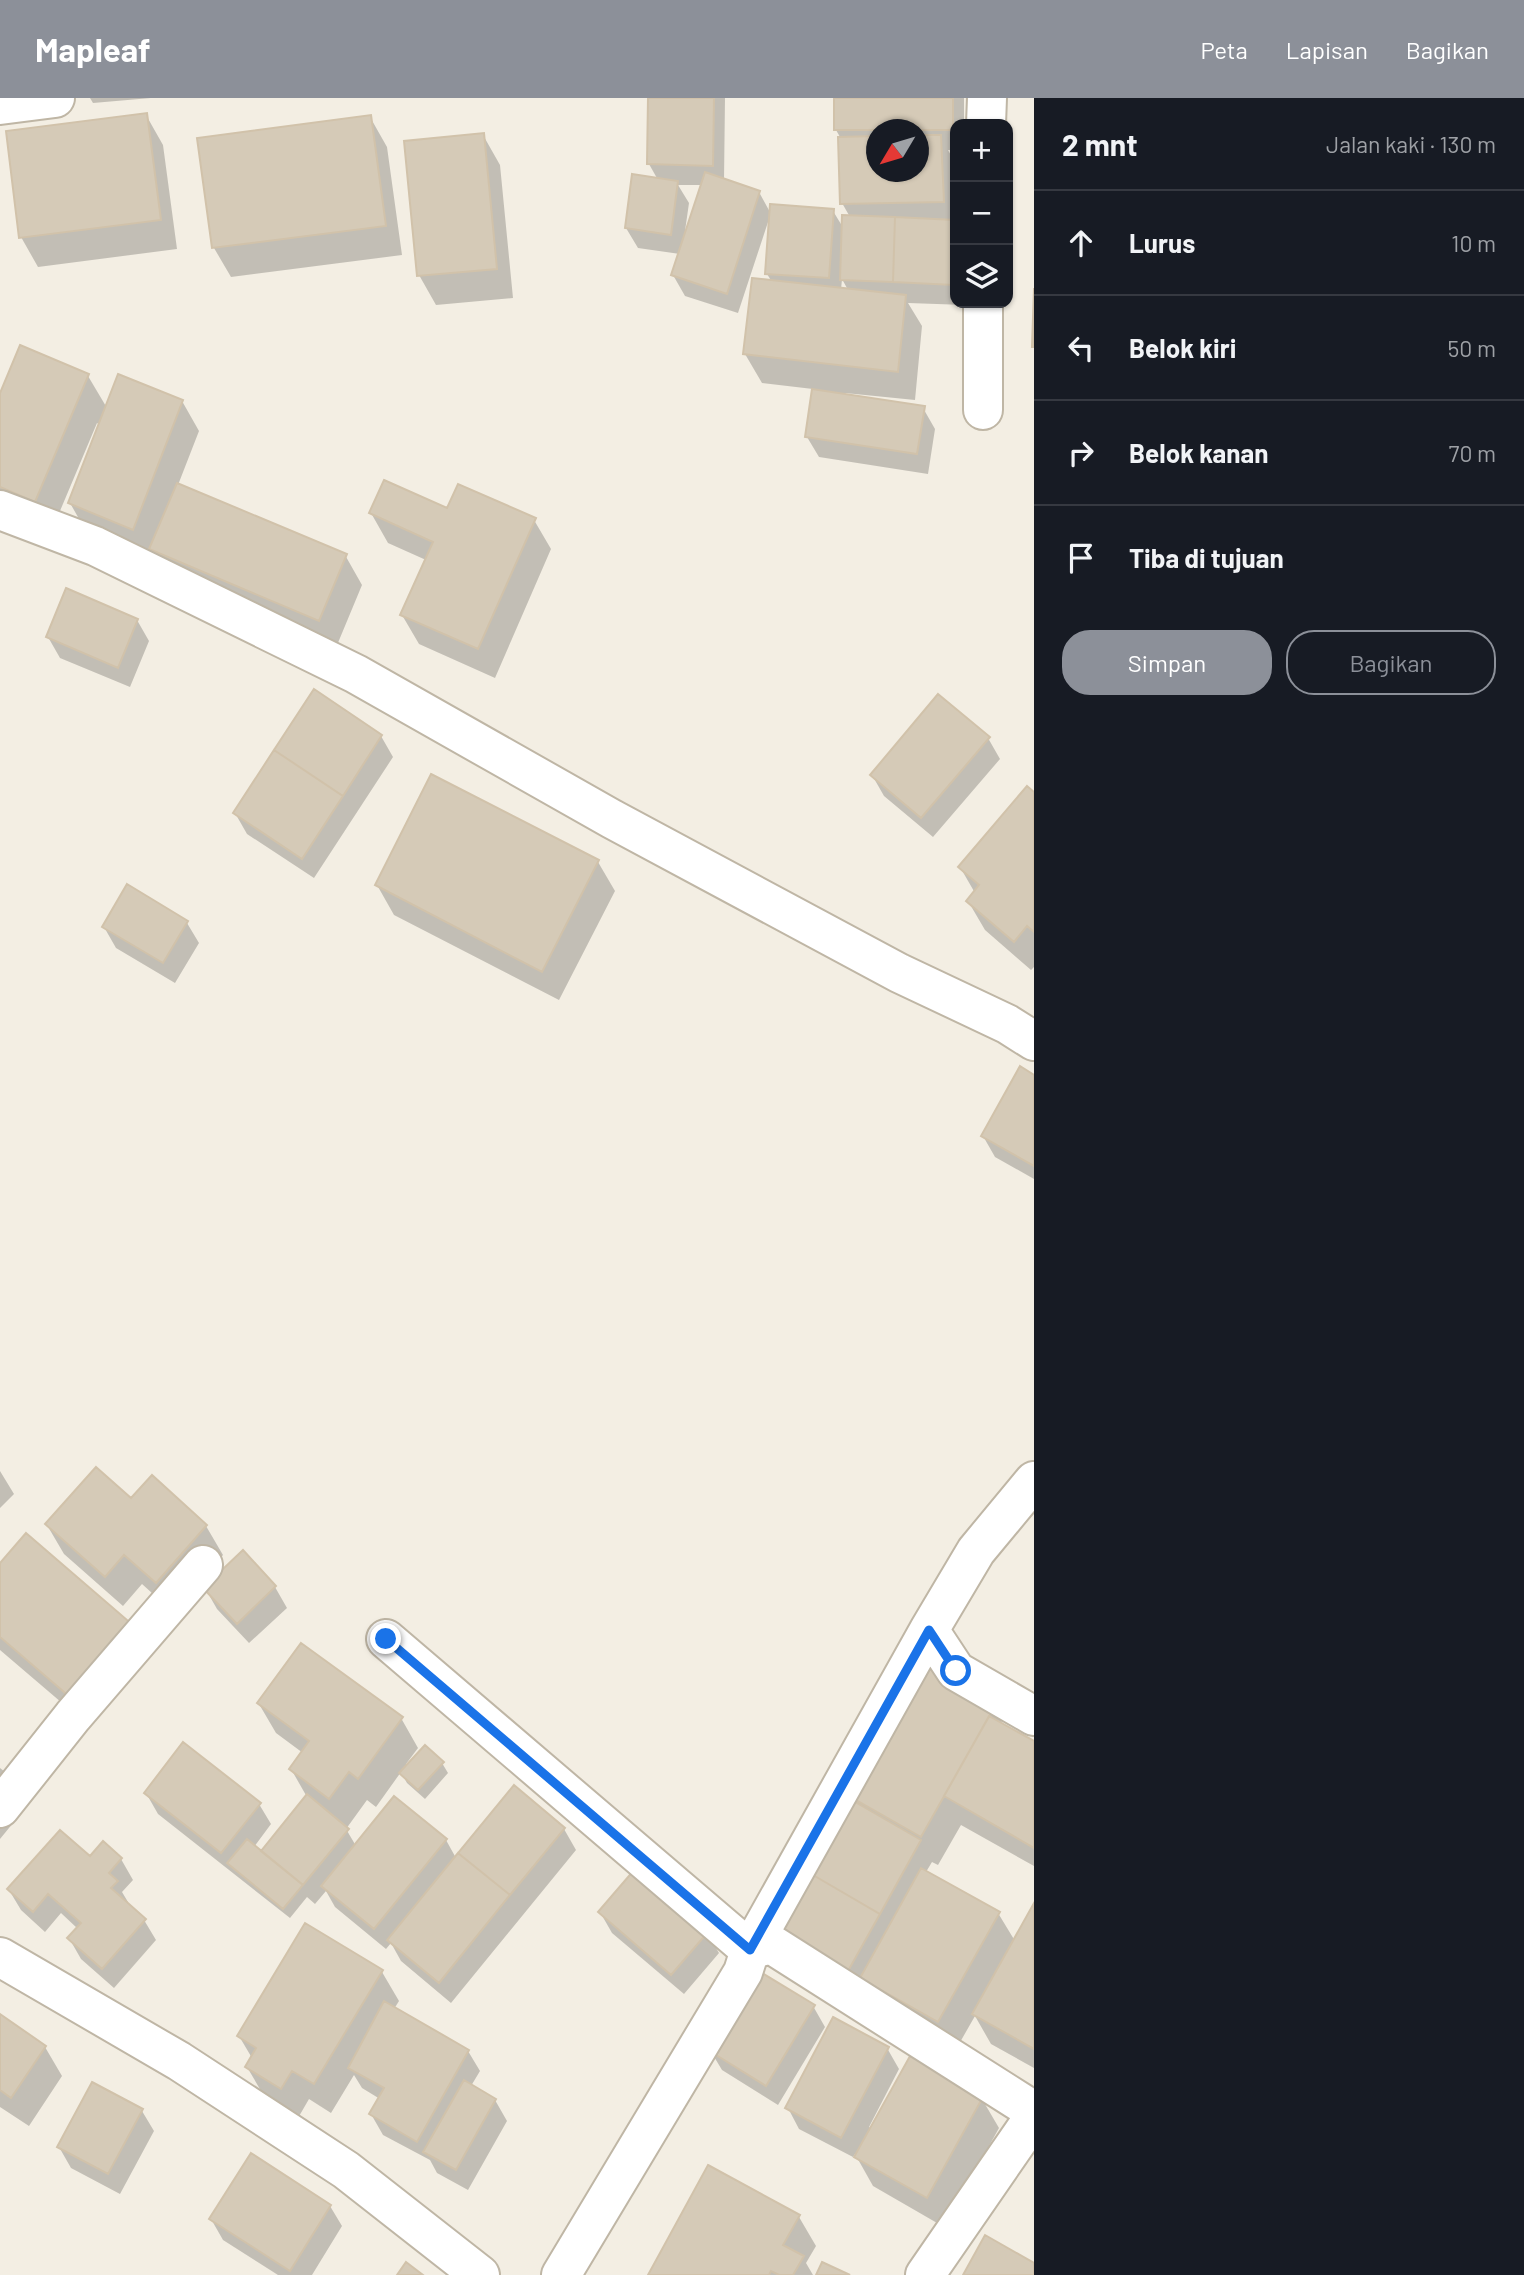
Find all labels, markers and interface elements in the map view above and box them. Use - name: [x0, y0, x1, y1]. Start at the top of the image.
- text: Mapleaf: [35, 29, 151, 69]
- text: Peta: [1200, 35, 1248, 64]
- text: Lapisan: [1286, 35, 1368, 64]
- text: Bagikan: [1406, 35, 1489, 64]
- north arrow: [866, 119, 929, 182]
- map controls: [950, 119, 1013, 308]
- button: +: [950, 119, 1013, 182]
- text: 2 mnt: [1062, 126, 1138, 162]
- text: Jalan kaki · 130 m: [1326, 130, 1496, 158]
- button: −: [950, 182, 1013, 245]
- icon: ahead: [1062, 224, 1100, 262]
- text: Lurus: [1129, 227, 1195, 258]
- text: 10 m: [1451, 229, 1496, 257]
- button: layers: [950, 245, 1013, 308]
- icon: left: [1062, 329, 1100, 367]
- text: Belok kiri: [1129, 332, 1236, 363]
- text: 50 m: [1448, 334, 1496, 362]
- icon: right: [1062, 434, 1100, 472]
- text: Belok kanan: [1129, 437, 1268, 468]
- text: 70 m: [1449, 439, 1496, 467]
- icon: arrive: [1062, 539, 1100, 577]
- text: Tiba di tujuan: [1129, 542, 1284, 573]
- button: Simpan: [1062, 630, 1272, 695]
- button: Bagikan: [1286, 630, 1496, 695]
- route end: [370, 1623, 401, 1654]
- route start: [940, 1655, 971, 1686]

